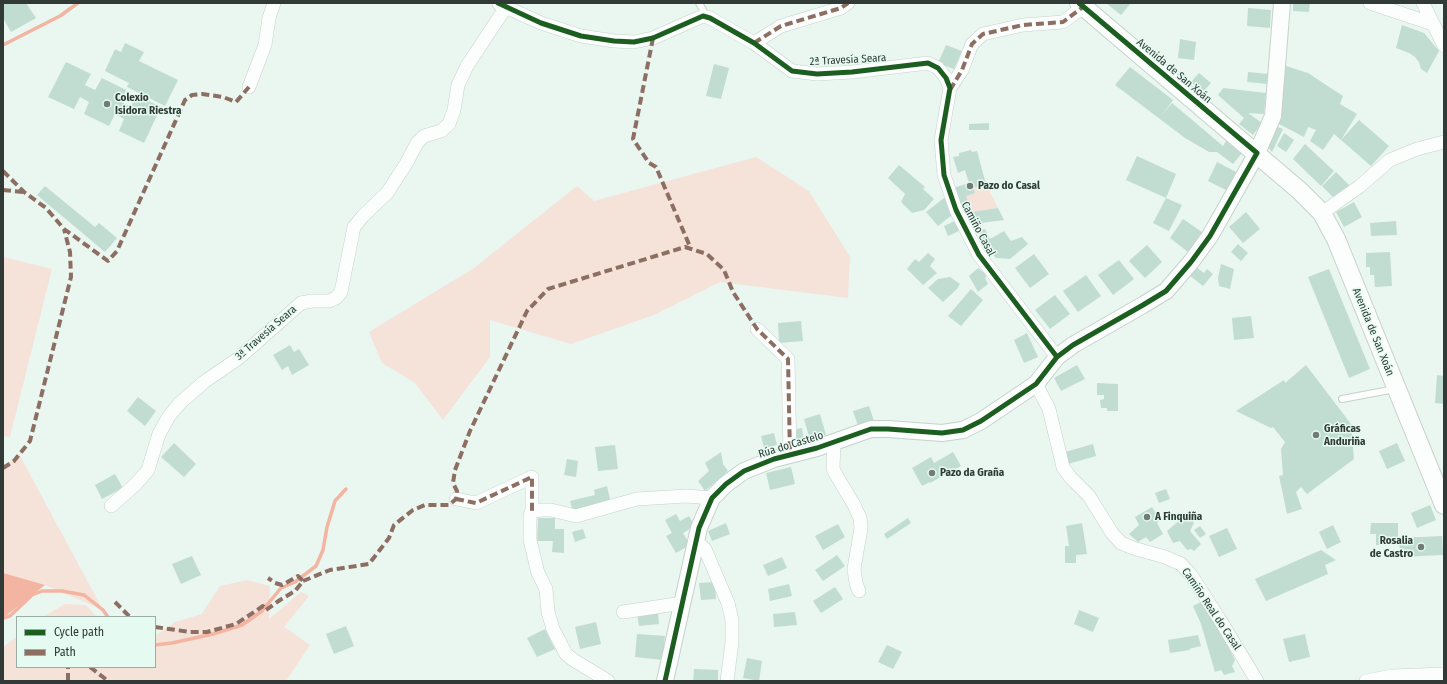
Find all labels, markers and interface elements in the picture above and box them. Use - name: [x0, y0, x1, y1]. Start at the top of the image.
- street label: Avenida de San Xoán: [1134, 36, 1214, 106]
- street label: 2ª Travesía Seara: [809, 51, 887, 69]
- place label: Colexio Isidora Riestra: [115, 91, 181, 117]
- marker: Colexio Isidora Riestra: [102, 99, 112, 109]
- place label: Pazo do Casal: [978, 179, 1040, 193]
- marker: Pazo do Casal: [965, 181, 975, 191]
- street label: Camiño Casal: [958, 199, 998, 259]
- street label: Avenida de San Xoán: [1349, 286, 1397, 378]
- street label: 3ª Travesía Seara: [233, 303, 299, 363]
- place label: Gráficas Anduriña: [1324, 422, 1366, 448]
- street label: Rúa do Castelo: [757, 429, 825, 461]
- marker: Gráficas Anduriña: [1311, 430, 1321, 440]
- place label: Pazo da Graña: [940, 466, 1004, 480]
- marker: Pazo da Graña: [927, 468, 937, 478]
- place label: A Finquiña: [1155, 510, 1202, 524]
- marker: A Finquiña: [1142, 512, 1152, 522]
- place label: Rosalia de Castro: [1370, 534, 1413, 560]
- marker: Rosalia de Castro: [1416, 542, 1426, 552]
- street label: Camiño Real do Casal: [1179, 565, 1243, 653]
- legend: [16, 616, 156, 668]
- text: Cycle path: [54, 625, 104, 639]
- text: Path: [54, 645, 76, 659]

